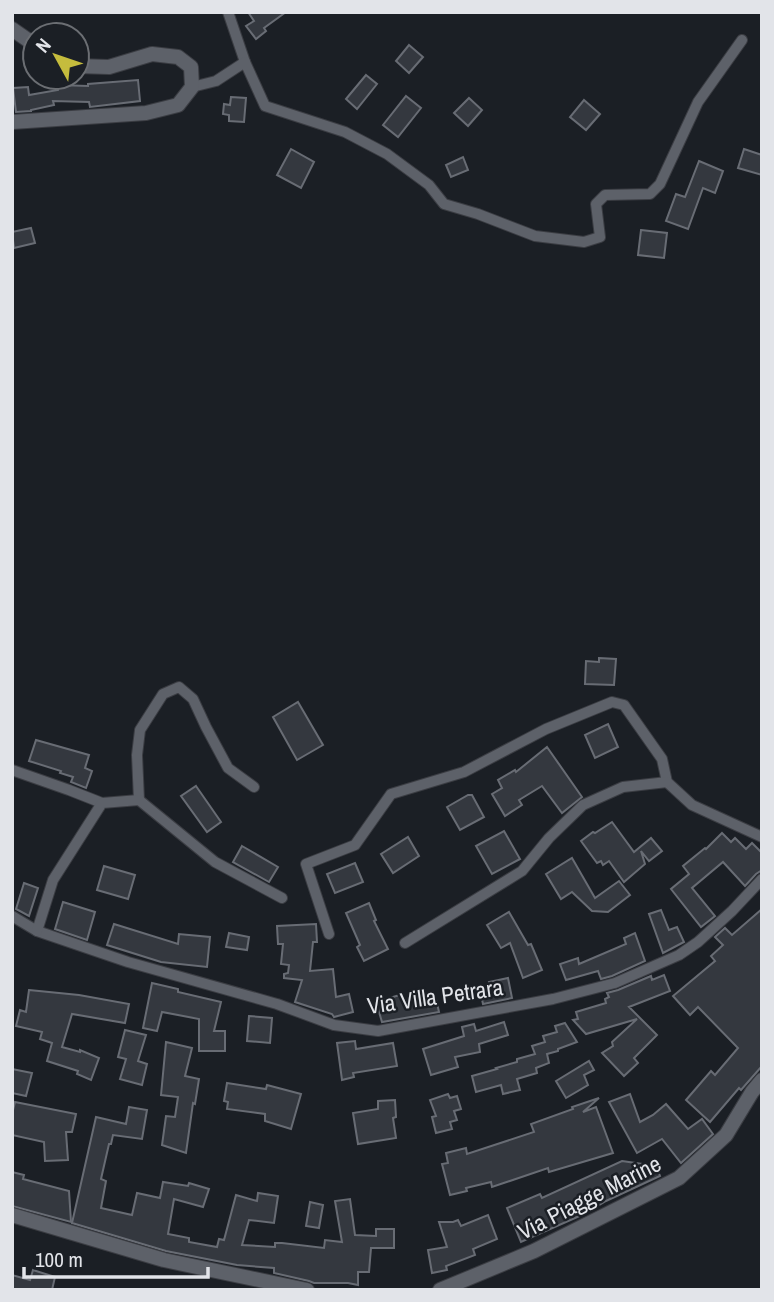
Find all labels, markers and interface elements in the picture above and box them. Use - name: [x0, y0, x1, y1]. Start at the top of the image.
- north arrow: [21, 21, 91, 91]
- text: N: [29, 32, 57, 58]
- street label: Via Villa Petrara: [365, 971, 505, 1021]
- street label: Via Piagge Marine: [512, 1148, 666, 1246]
- scale bar: [24, 1236, 208, 1280]
- text: 100 m: [35, 1245, 83, 1274]

